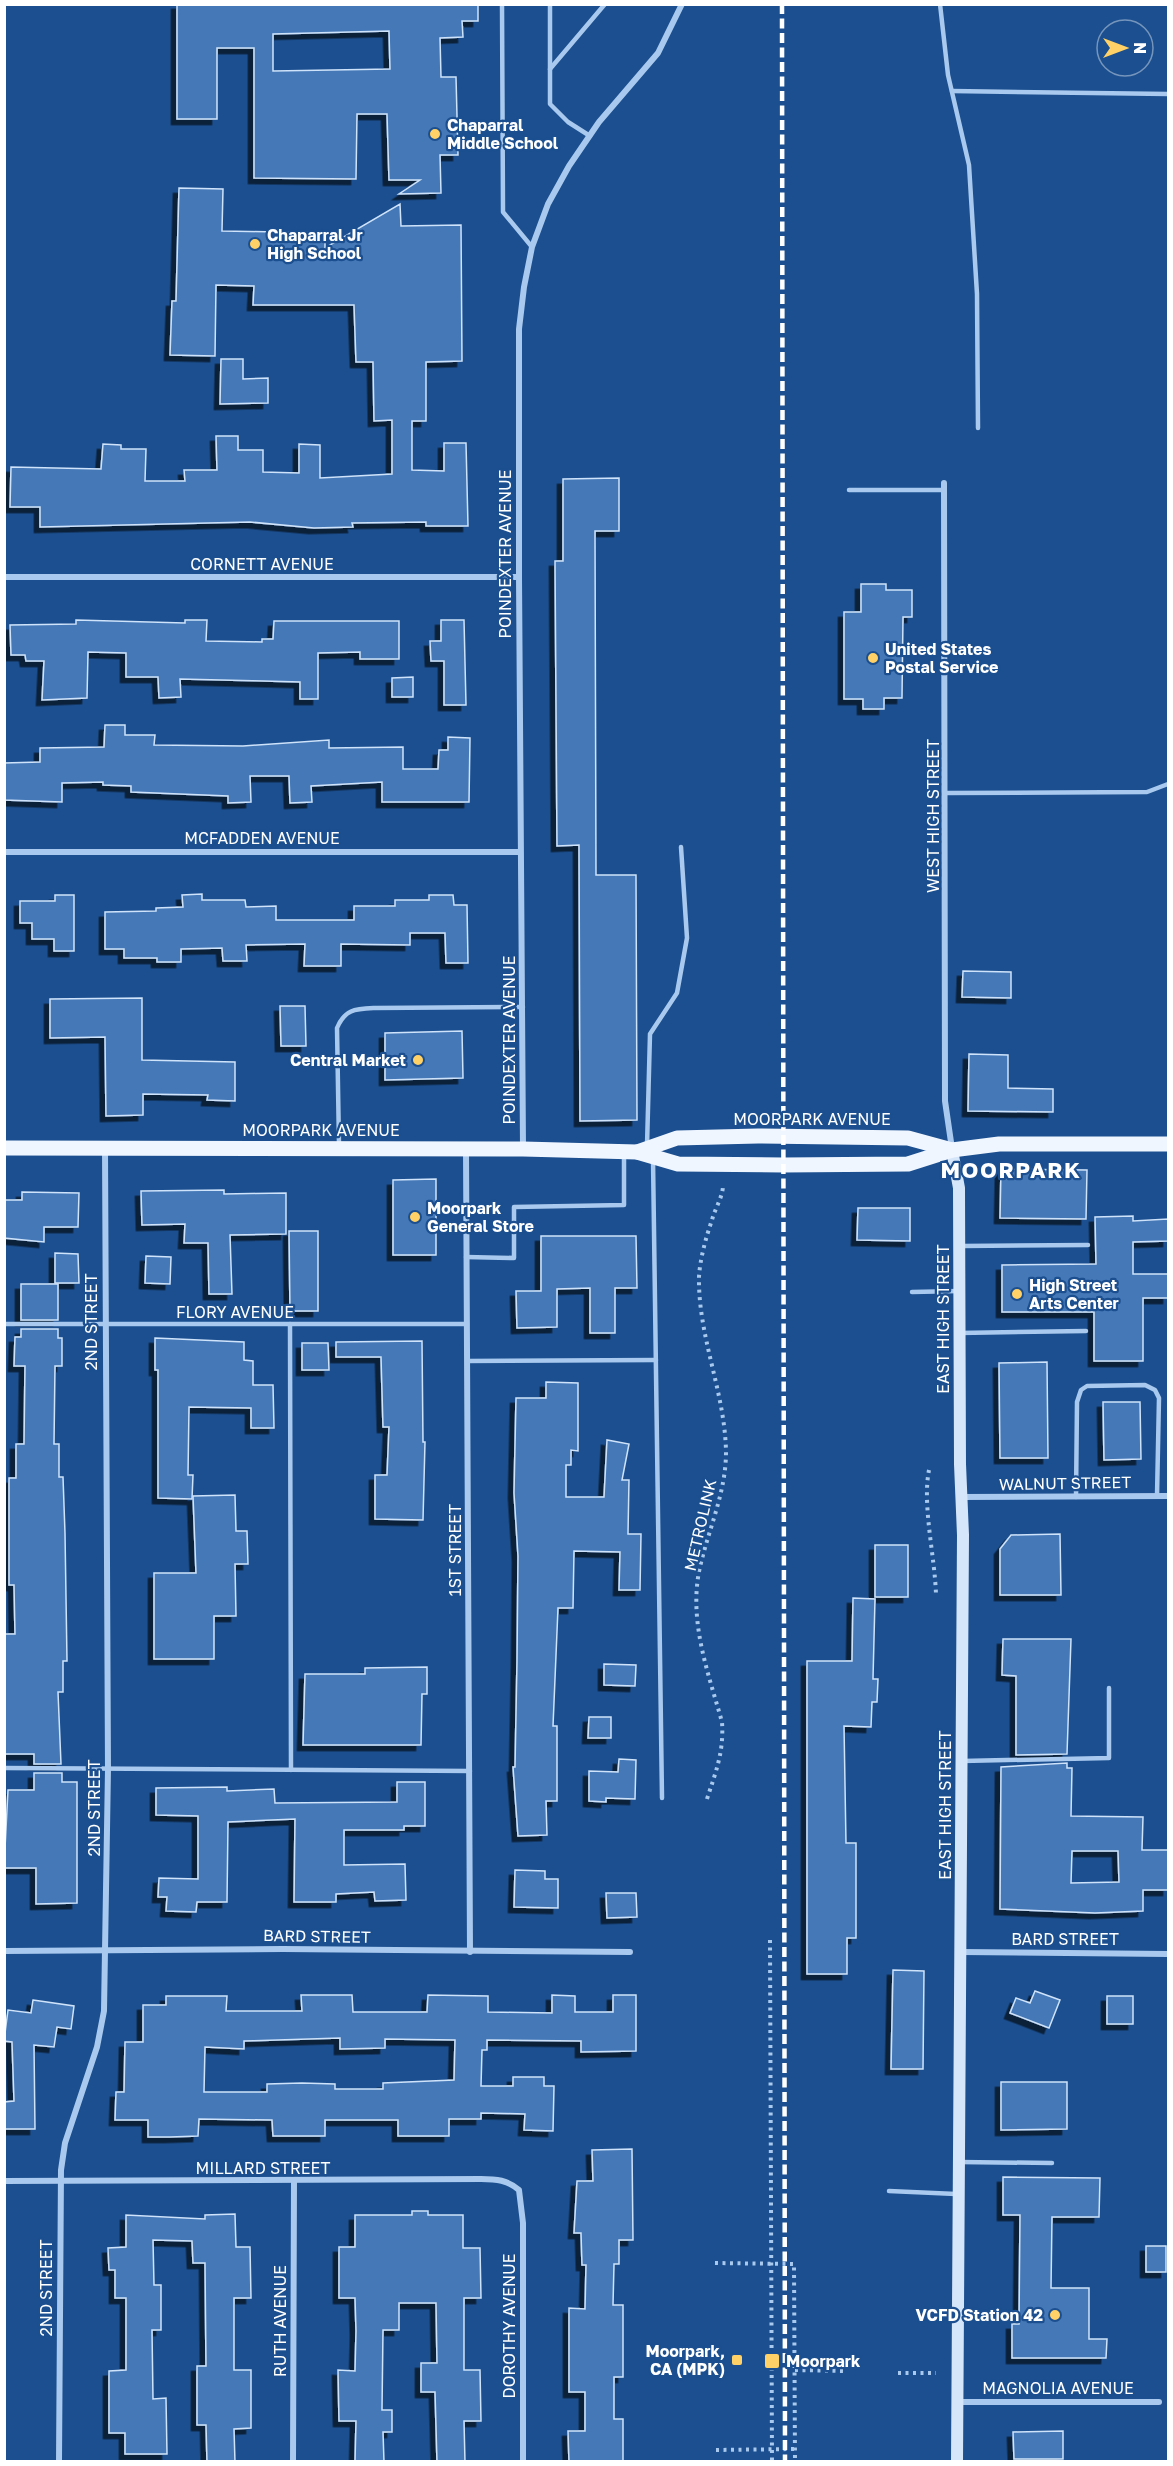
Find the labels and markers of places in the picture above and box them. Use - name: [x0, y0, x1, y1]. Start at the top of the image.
- place label: Chaparral Middle School: [447, 115, 559, 153]
- marker: Chaparral Middle School: [428, 127, 442, 141]
- place label: Chaparral Jr High School: [267, 225, 363, 263]
- marker: Chaparral Jr High School: [248, 237, 262, 251]
- place label: United States Postal Service: [885, 639, 999, 677]
- marker: United States Postal Service: [866, 651, 880, 665]
- place label: Central Market: [290, 1050, 406, 1070]
- marker: Central Market: [411, 1053, 425, 1067]
- place label: Moorpark General Store: [427, 1198, 534, 1236]
- marker: Moorpark General Store: [408, 1210, 422, 1224]
- place label: High Street Arts Center: [1029, 1275, 1119, 1313]
- marker: High Street Arts Center: [1010, 1287, 1024, 1301]
- place label: VCFD Station 42: [916, 2305, 1043, 2325]
- marker: VCFD Station 42: [1048, 2308, 1062, 2322]
- place label: Moorpark, CA (MPK): [645, 2341, 725, 2379]
- place label: Moorpark: [786, 2351, 861, 2371]
- marker: Moorpark: [763, 2352, 781, 2370]
- marker: Moorpark, CA (MPK): [730, 2353, 744, 2367]

